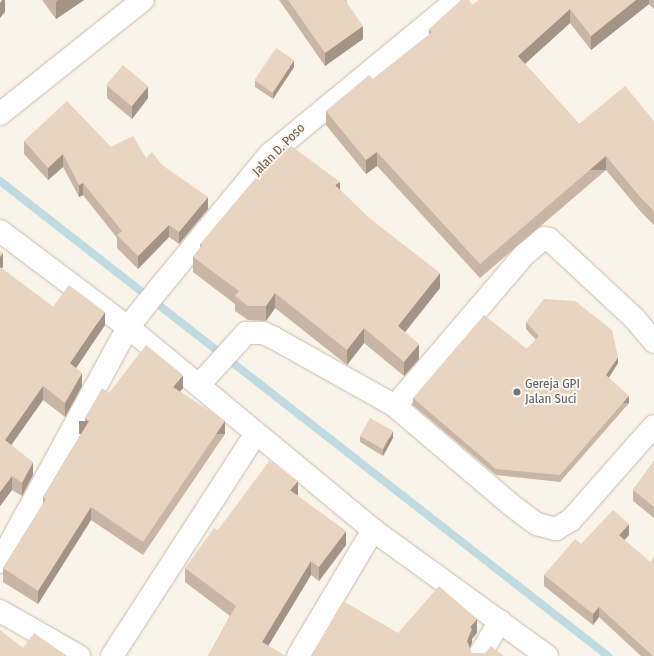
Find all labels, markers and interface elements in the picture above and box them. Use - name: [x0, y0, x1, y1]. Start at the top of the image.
- street label: Jalan D. Poso: [249, 120, 309, 180]
- place label: Gereja GPI Jalan Suci: [525, 377, 580, 408]
- marker: Gereja GPI Jalan Suci: [512, 387, 522, 397]

